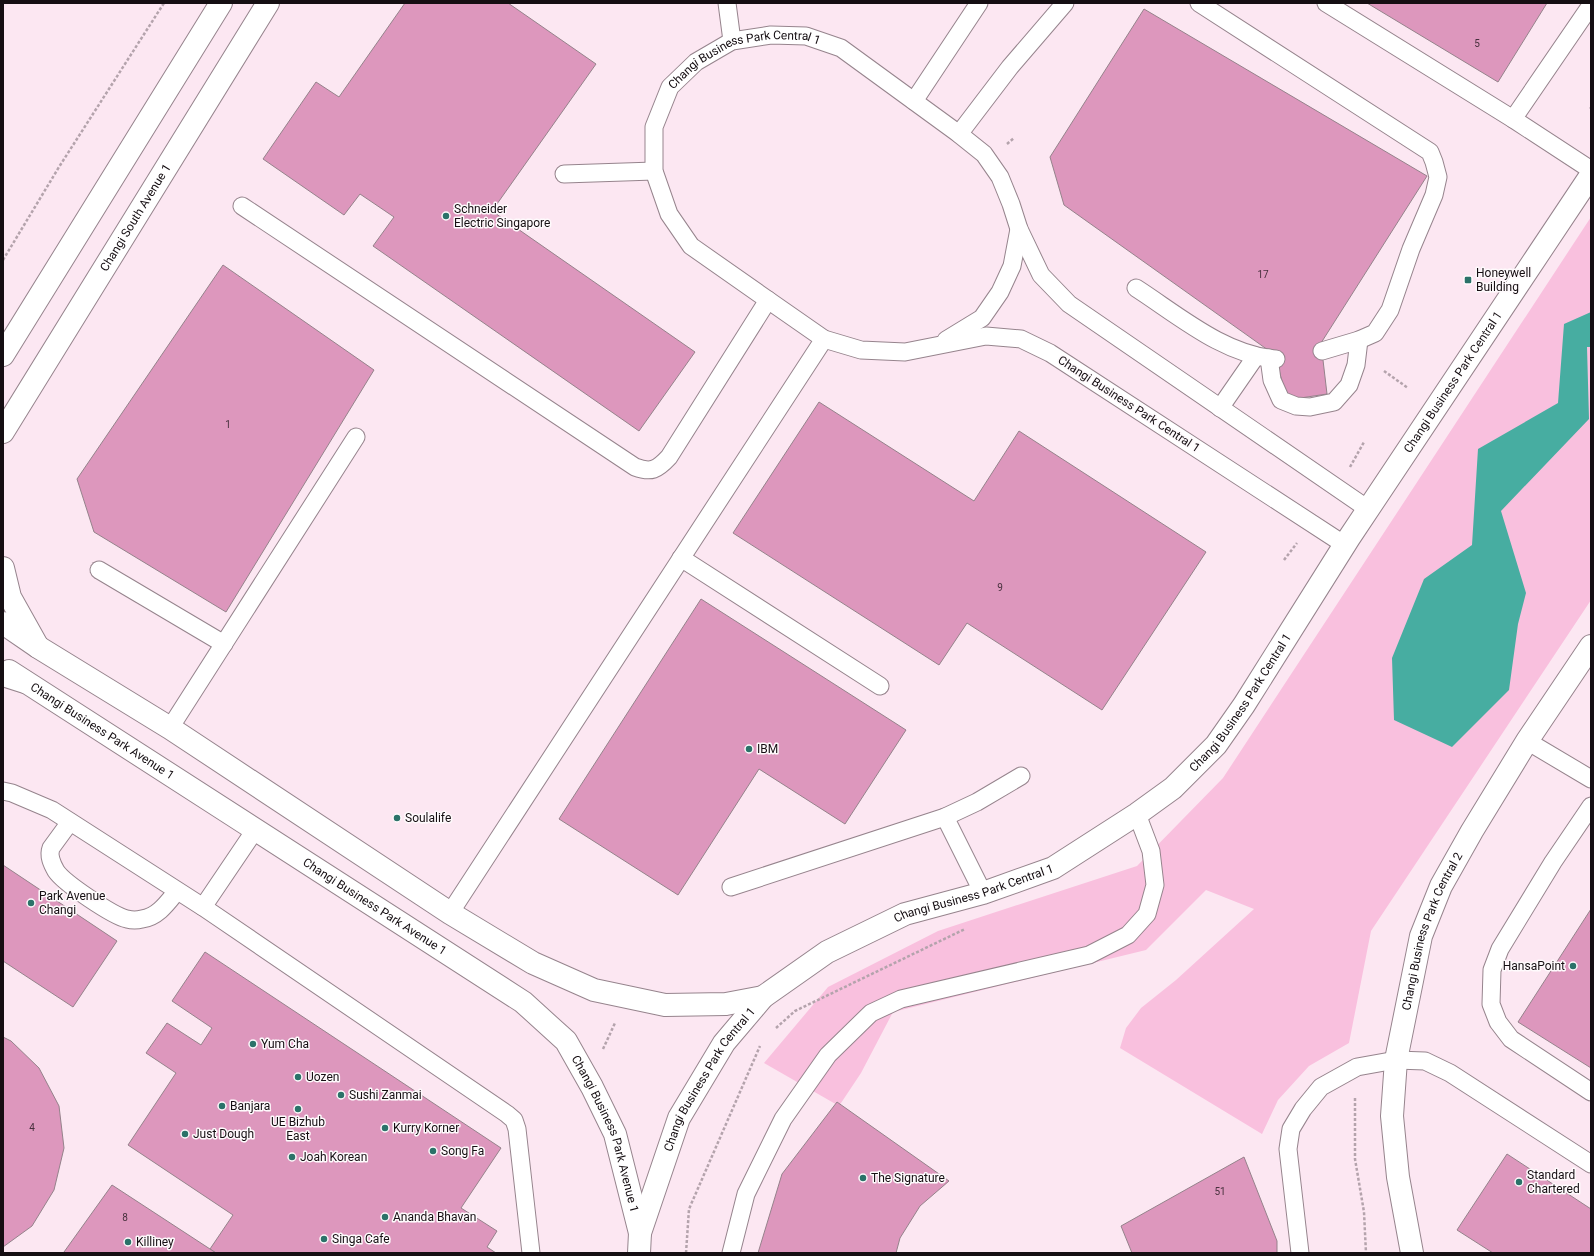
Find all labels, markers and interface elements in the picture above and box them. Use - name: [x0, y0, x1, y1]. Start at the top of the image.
- street label: Changi Business Park Central 1: [665, 28, 822, 92]
- house number: 5: [1474, 38, 1480, 49]
- street label: Changi South Avenue 1: [97, 161, 174, 274]
- place label: Schneider Electric Singapore: [454, 202, 550, 230]
- marker: Schneider Electric Singapore: [441, 211, 451, 221]
- place label: Honeywell Building: [1476, 266, 1531, 294]
- house number: 17: [1257, 269, 1269, 280]
- marker: Honeywell Building: [1463, 275, 1473, 285]
- street label: Changi Business Park Central 1: [1401, 309, 1505, 455]
- street label: Changi Business Park Central 1: [1055, 353, 1203, 455]
- house number: 1: [225, 419, 231, 430]
- house number: 9: [997, 582, 1003, 593]
- street label: Changi Business Park Central 1: [1186, 631, 1294, 775]
- street label: Changi Business Park Avenue 1: [28, 680, 177, 783]
- place label: IBM: [757, 742, 778, 756]
- marker: IBM: [744, 744, 754, 754]
- place label: Soulalife: [405, 811, 451, 825]
- marker: Soulalife: [392, 813, 402, 823]
- street label: Changi Business Park Central 2: [1399, 850, 1466, 1012]
- street label: Changi Business Park Avenue 1: [300, 855, 449, 958]
- street label: Changi Business Park Central 1: [891, 861, 1055, 925]
- place label: Park Avenue Changi: [39, 889, 105, 917]
- marker: Park Avenue Changi: [26, 898, 36, 908]
- place label: HansaPoint: [1503, 959, 1565, 973]
- marker: HansaPoint: [1568, 961, 1578, 971]
- street label: Changi Business Park Central 1: [661, 1005, 758, 1153]
- place label: Yum Cha: [261, 1037, 309, 1051]
- marker: Yum Cha: [248, 1039, 258, 1049]
- street label: Changi Business Park Avenue 1: [569, 1053, 641, 1214]
- place label: Uozen: [306, 1070, 339, 1084]
- marker: Uozen: [293, 1072, 303, 1082]
- place label: Sushi Zanmai: [349, 1088, 422, 1102]
- marker: Sushi Zanmai: [336, 1090, 346, 1100]
- place label: Banjara: [230, 1099, 270, 1113]
- marker: Banjara: [217, 1101, 227, 1111]
- marker: UE Bizhub East: [293, 1104, 303, 1114]
- place label: UE Bizhub East: [271, 1115, 325, 1143]
- place label: Kurry Korner: [393, 1121, 459, 1135]
- house number: 4: [29, 1122, 35, 1133]
- marker: Kurry Korner: [380, 1123, 390, 1133]
- place label: Just Dough: [193, 1127, 254, 1141]
- marker: Just Dough: [180, 1129, 190, 1139]
- place label: Song Fa: [441, 1144, 484, 1158]
- marker: Song Fa: [428, 1146, 438, 1156]
- place label: Joah Korean: [300, 1150, 367, 1164]
- marker: Joah Korean: [287, 1152, 297, 1162]
- place label: Standard Chartered: [1527, 1168, 1580, 1196]
- place label: The Signature: [871, 1171, 945, 1185]
- marker: The Signature: [858, 1173, 868, 1183]
- marker: Standard Chartered: [1514, 1177, 1524, 1187]
- house number: 51: [1214, 1186, 1226, 1197]
- place label: Ananda Bhavan: [393, 1210, 476, 1224]
- house number: 8: [122, 1212, 128, 1223]
- marker: Ananda Bhavan: [380, 1212, 390, 1222]
- place label: Singa Cafe: [332, 1232, 390, 1246]
- marker: Singa Cafe: [319, 1234, 329, 1244]
- place label: Killiney: [136, 1235, 174, 1249]
- marker: Killiney: [123, 1237, 133, 1247]

